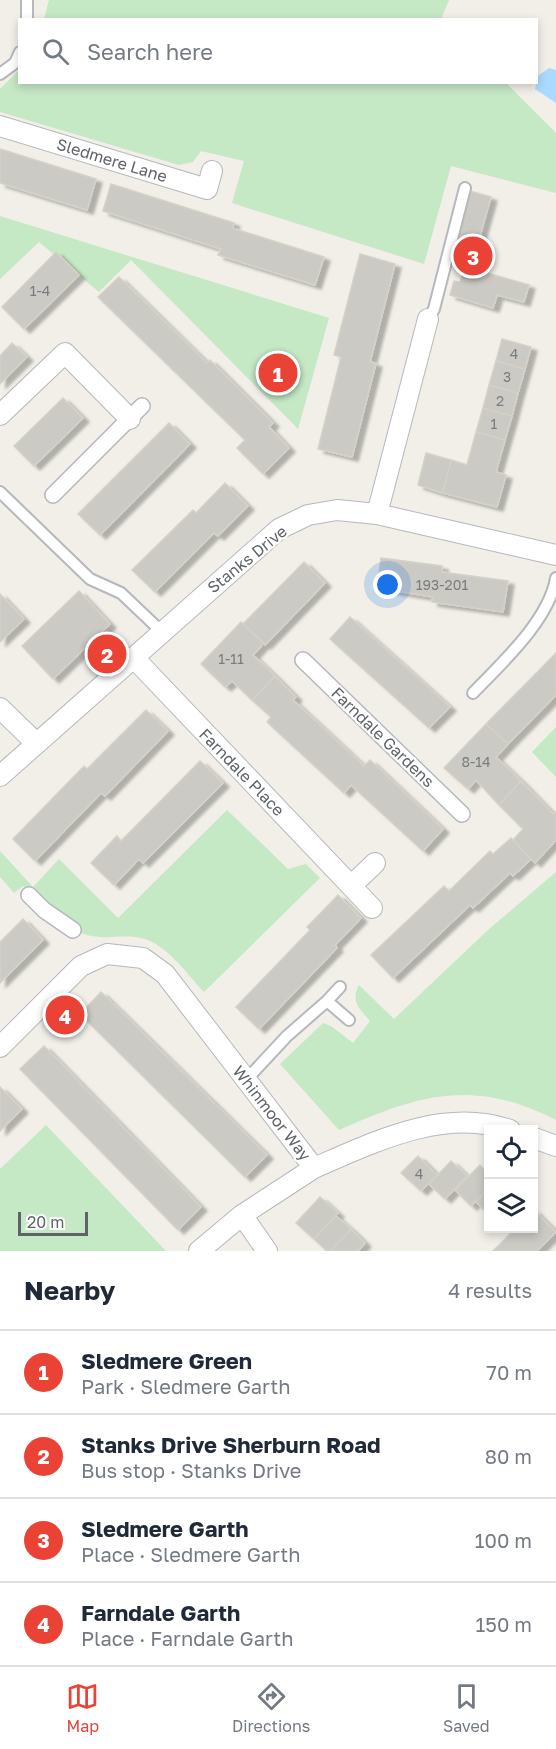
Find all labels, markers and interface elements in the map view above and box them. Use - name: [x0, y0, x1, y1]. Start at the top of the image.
- search box: [18, 18, 538, 84]
- icon: search: [39, 35, 72, 68]
- text: Search here: [87, 38, 213, 65]
- street label: Sledmere Lane: [54, 134, 170, 186]
- pin: 3: [454, 234, 492, 278]
- house number: 1-4: [30, 282, 50, 299]
- house number: 4: [510, 345, 518, 362]
- pin: 1: [258, 350, 298, 395]
- house number: 3: [503, 368, 511, 385]
- house number: 2: [496, 392, 504, 409]
- house number: 1: [491, 415, 498, 432]
- street label: Stanks Drive: [203, 521, 291, 597]
- your location: [373, 570, 402, 599]
- house number: 193-201: [416, 576, 468, 593]
- pin: 2: [88, 632, 126, 676]
- house number: 1-11: [218, 650, 244, 667]
- street label: Farndale Gardens: [327, 683, 439, 791]
- street label: Farndale Place: [195, 724, 289, 820]
- house number: 8-14: [461, 753, 491, 770]
- pin: 4: [46, 992, 84, 1038]
- street label: Whinmoor Way: [229, 1061, 315, 1165]
- map controls: [484, 1125, 538, 1233]
- button: locate: [484, 1125, 538, 1179]
- house number: 4: [415, 1165, 423, 1182]
- button: layers: [484, 1179, 538, 1233]
- scale bar: [18, 1209, 88, 1236]
- text: 20 m: [27, 1212, 64, 1232]
- text: Nearby: [24, 1275, 115, 1306]
- text: 4 results: [448, 1278, 532, 1302]
- text: Sledmere Green: [81, 1347, 252, 1374]
- text: 1: [38, 1360, 49, 1384]
- text: 70 m: [486, 1360, 532, 1384]
- text: Park · Sledmere Garth: [81, 1374, 291, 1398]
- text: Stanks Drive Sherburn Road: [81, 1431, 381, 1458]
- text: 2: [37, 1444, 50, 1468]
- text: 80 m: [485, 1444, 532, 1468]
- text: Bus stop · Stanks Drive: [81, 1458, 301, 1482]
- text: Sledmere Garth: [81, 1515, 249, 1542]
- text: 3: [37, 1528, 50, 1552]
- text: 100 m: [475, 1528, 532, 1552]
- text: Place · Sledmere Garth: [81, 1542, 301, 1566]
- text: Farndale Garth: [81, 1599, 240, 1626]
- text: 4: [37, 1612, 50, 1636]
- text: 150 m: [476, 1612, 532, 1636]
- text: Place · Farndale Garth: [81, 1626, 294, 1650]
- tab: Map: [66, 1680, 99, 1736]
- tab: Directions: [232, 1680, 310, 1736]
- tab: Saved: [443, 1680, 490, 1736]

